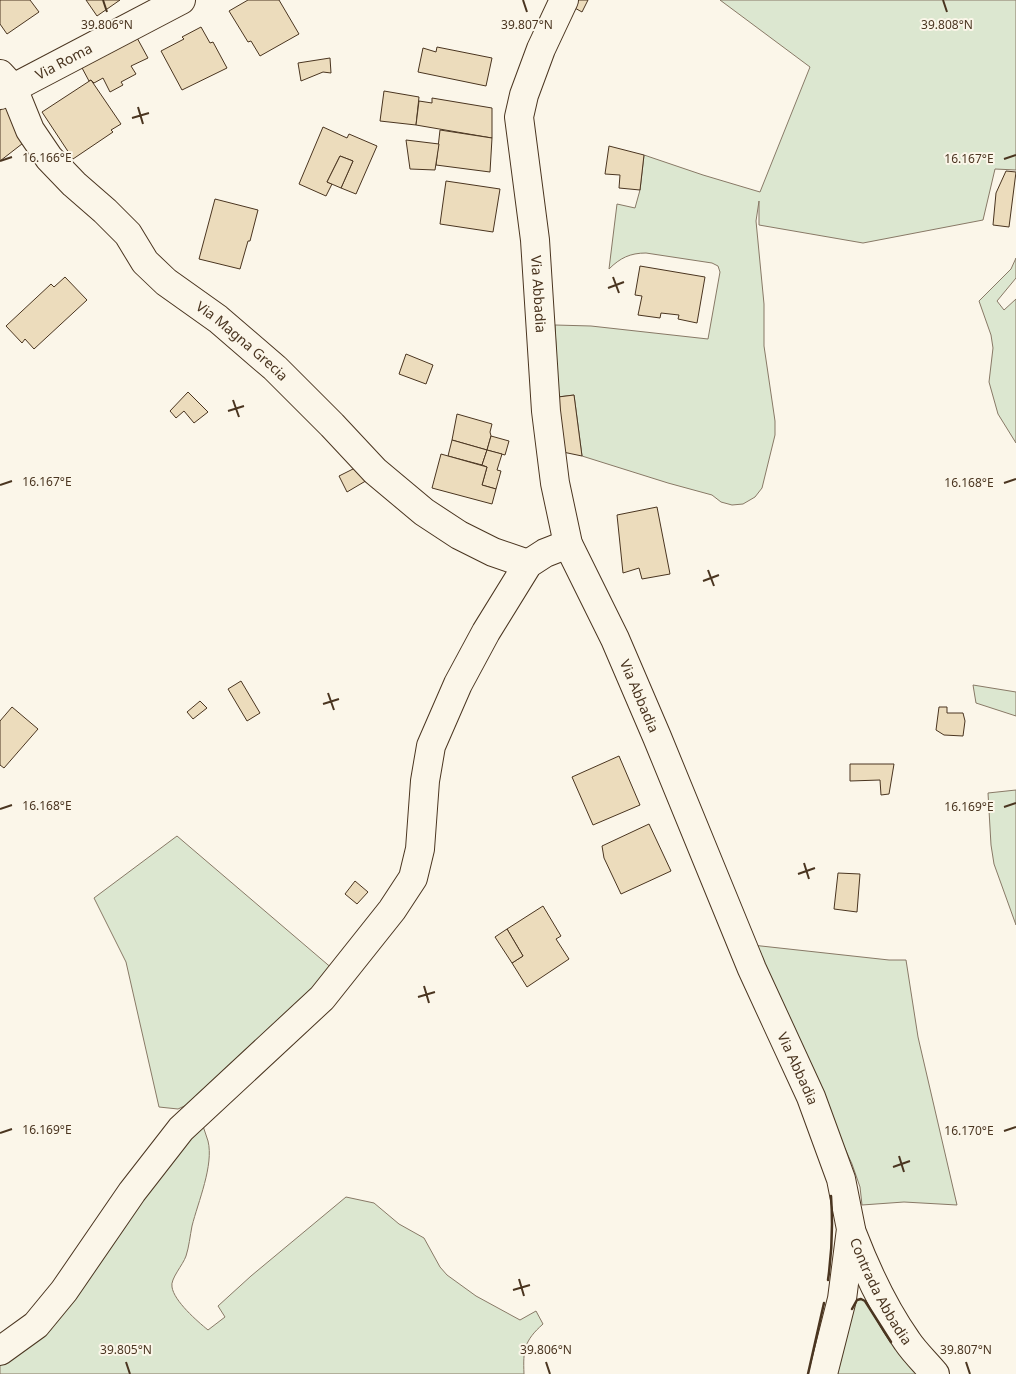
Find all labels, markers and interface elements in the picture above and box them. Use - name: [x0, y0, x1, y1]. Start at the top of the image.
- text: 39.806°N: [81, 16, 133, 33]
- text: 39.807°N: [501, 16, 553, 33]
- text: 39.808°N: [921, 16, 973, 33]
- street label: Via Roma: [32, 38, 95, 84]
- text: 16.166°E: [22, 149, 72, 166]
- text: 16.167°E: [944, 150, 994, 167]
- street label: Via Abbadia: [527, 255, 551, 333]
- street label: Via Magna Grecia: [192, 296, 292, 385]
- text: 16.167°E: [22, 473, 72, 490]
- text: 16.168°E: [944, 474, 994, 491]
- street label: Via Abbadia: [616, 656, 664, 735]
- text: 16.168°E: [22, 797, 72, 814]
- text: 16.169°E: [944, 798, 994, 815]
- street label: Via Abbadia: [773, 1029, 823, 1107]
- text: 16.169°E: [22, 1121, 72, 1138]
- text: 16.170°E: [944, 1122, 994, 1139]
- street label: Contrada Abbadia: [846, 1235, 917, 1348]
- text: 39.805°N: [100, 1341, 152, 1358]
- text: 39.806°N: [520, 1341, 572, 1358]
- text: 39.807°N: [940, 1341, 992, 1358]

